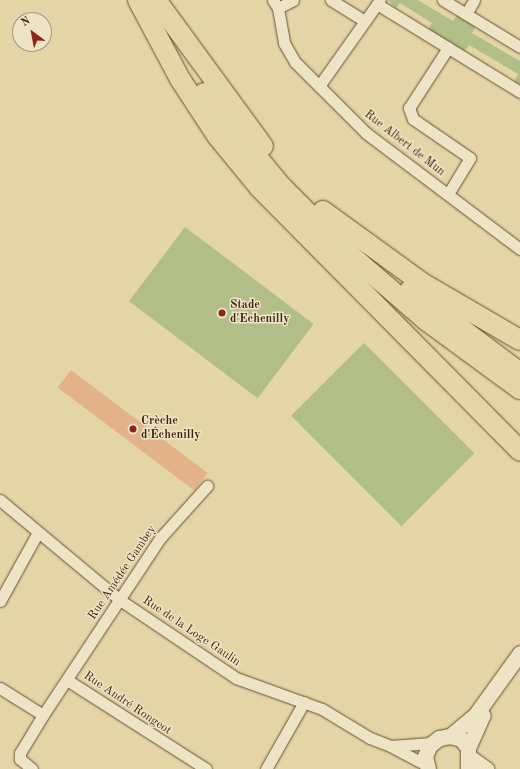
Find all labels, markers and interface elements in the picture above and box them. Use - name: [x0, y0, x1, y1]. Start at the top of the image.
- north arrow: [12, 12, 52, 52]
- text: N: [19, 15, 32, 29]
- street label: Rue Albert de Mun: [361, 108, 447, 180]
- place label: Stade d'Echenilly: [230, 299, 290, 327]
- marker: Stade d'Echenilly: [217, 308, 227, 318]
- place label: Crèche d'Échenilly: [141, 415, 201, 443]
- marker: Crèche d'Échenilly: [128, 424, 138, 434]
- street label: Rue Amédée Gambey: [86, 523, 160, 623]
- street label: Rue de la Loge Gaulin: [139, 594, 243, 670]
- street label: Rue André Rongeot: [80, 669, 174, 739]

